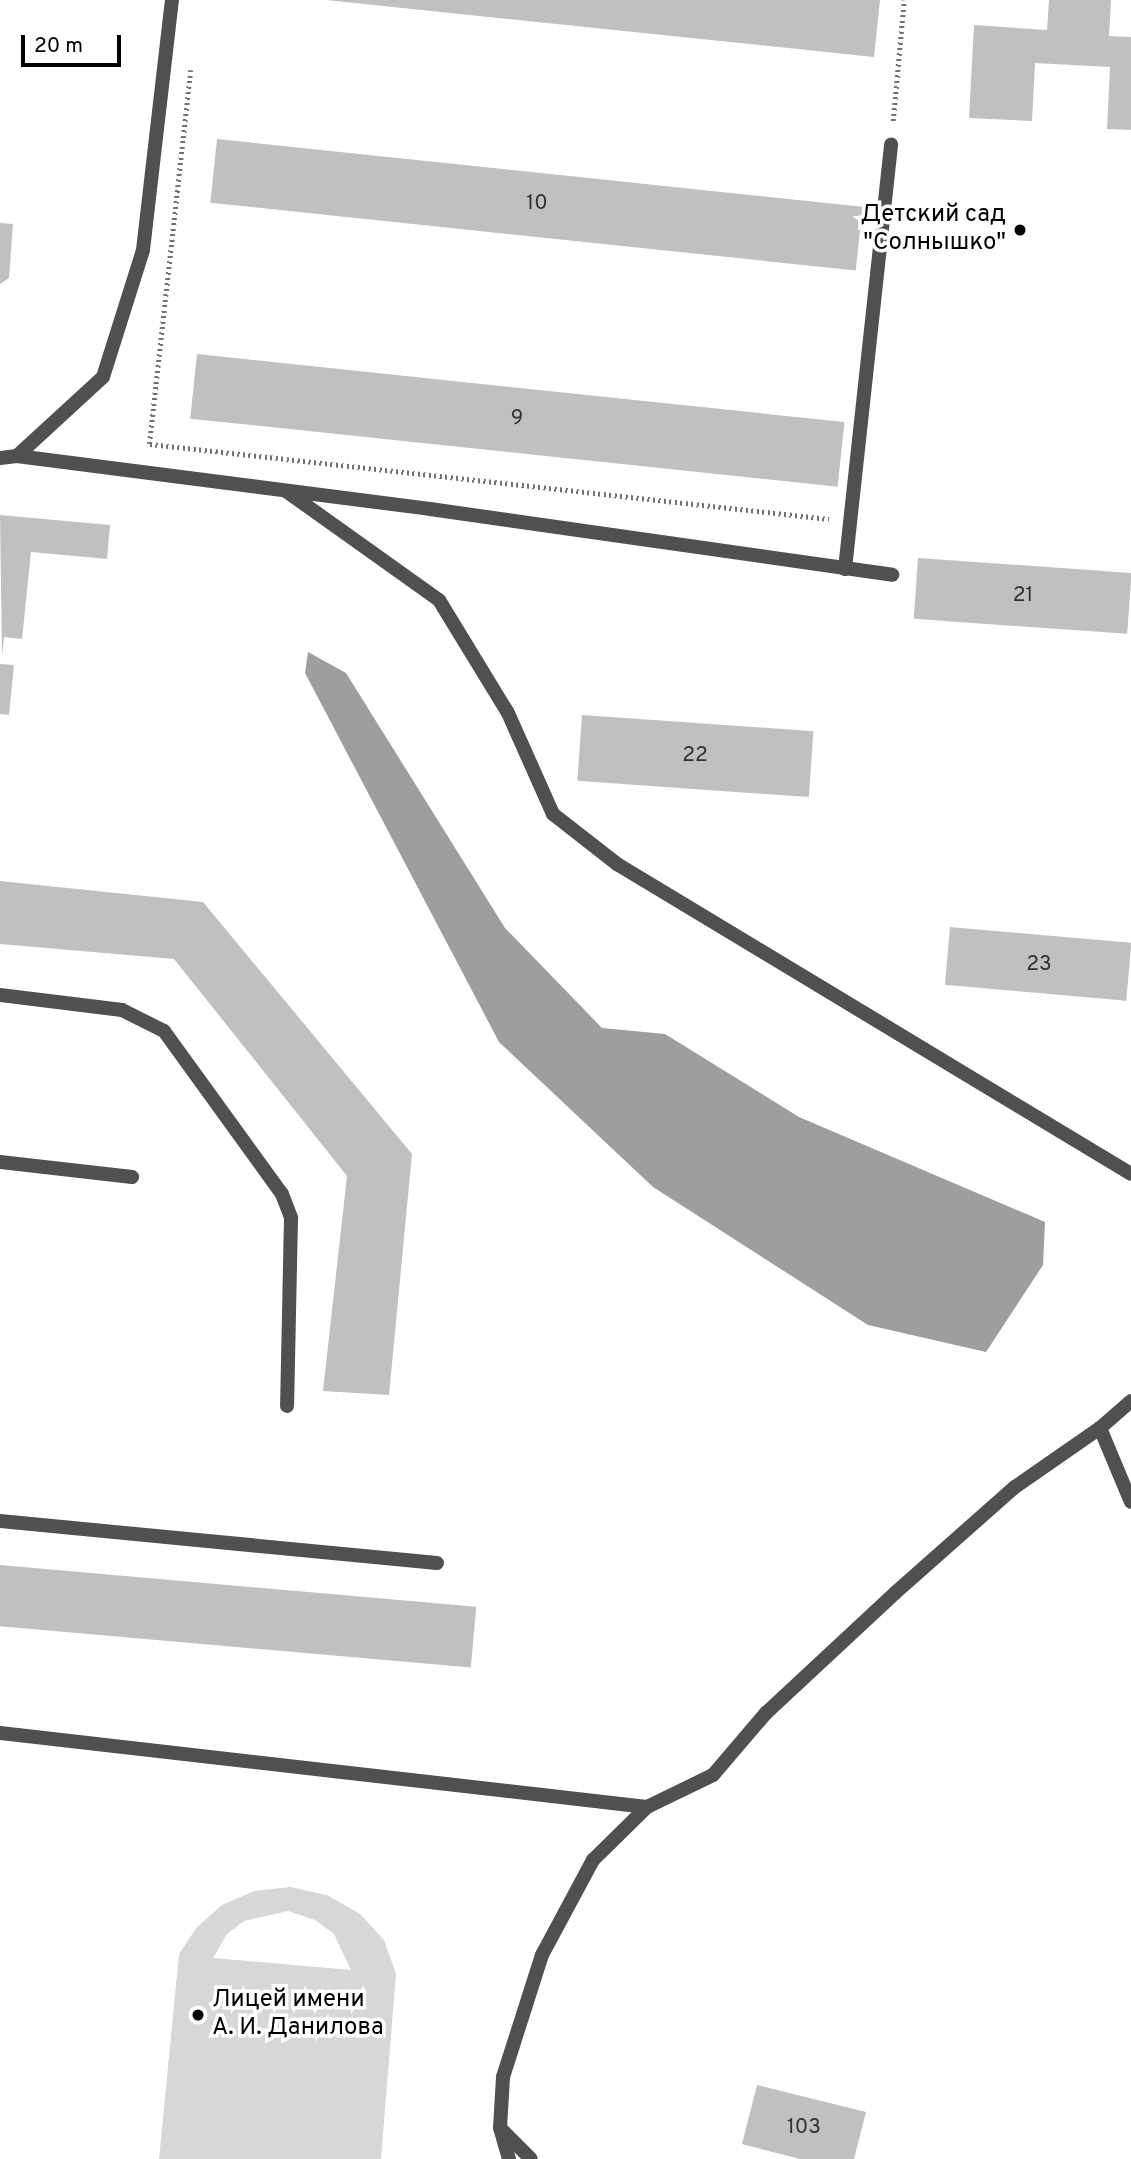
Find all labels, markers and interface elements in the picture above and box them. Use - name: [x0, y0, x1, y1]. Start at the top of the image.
- scale bar: [24, 21, 124, 65]
- text: 20 m: [34, 33, 83, 60]
- house number: 10: [526, 191, 548, 217]
- place label: Детский сад "Солнышко": [861, 202, 1006, 258]
- marker: Детский сад "Солнышко": [1012, 222, 1028, 238]
- house number: 9: [511, 406, 523, 432]
- house number: 21: [1013, 583, 1033, 609]
- house number: 22: [682, 743, 708, 769]
- house number: 23: [1026, 952, 1052, 978]
- place label: Лицей имени А. И. Данилова: [212, 1987, 384, 2043]
- marker: Лицей имени А. И. Данилова: [190, 2007, 206, 2023]
- house number: 103: [787, 2115, 821, 2141]

